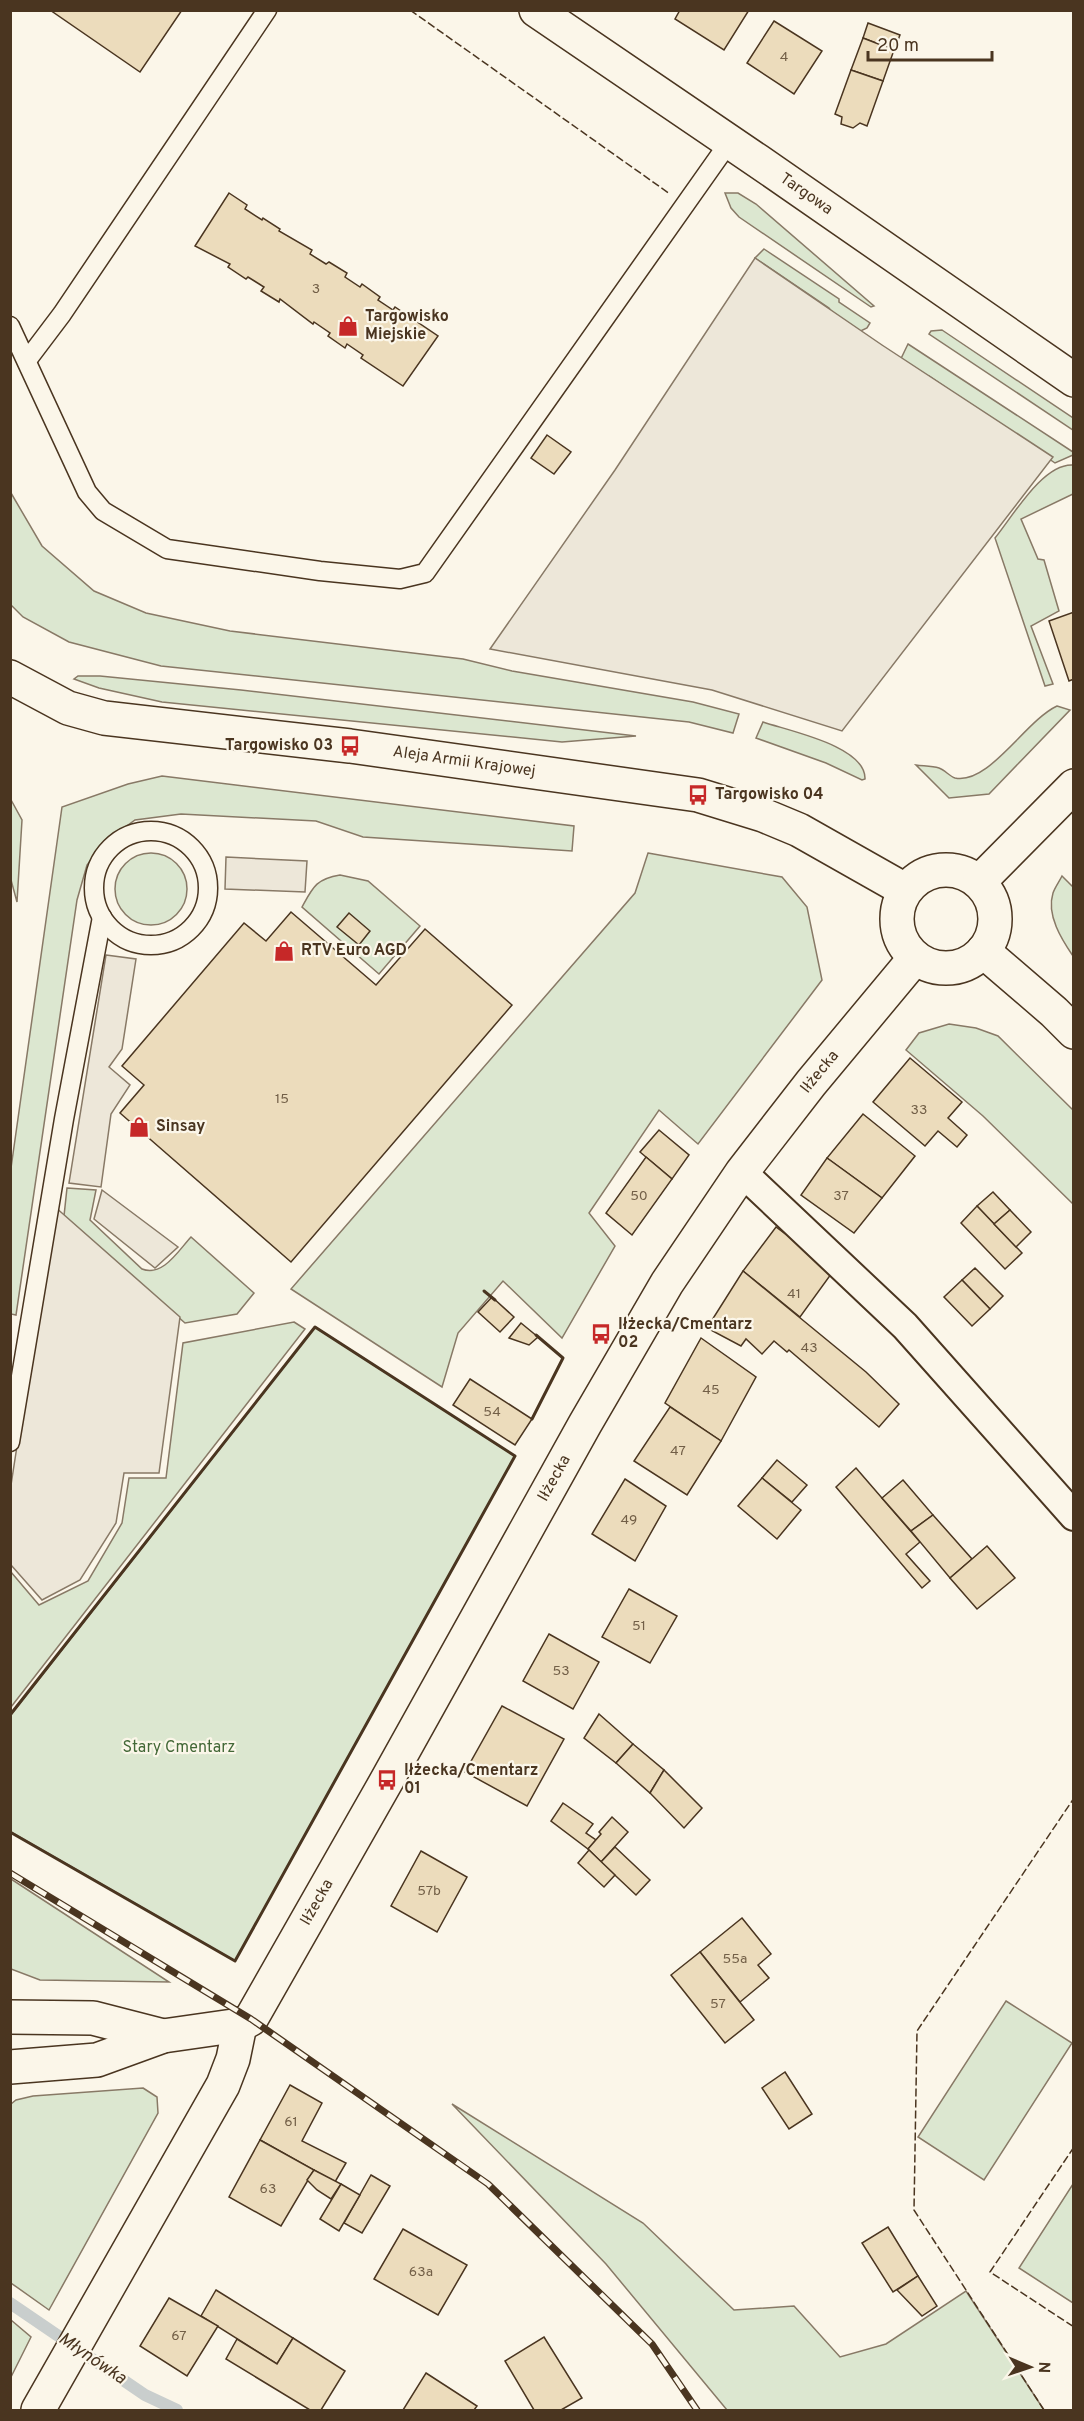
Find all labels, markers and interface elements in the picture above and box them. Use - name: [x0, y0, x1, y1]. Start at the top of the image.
- scale bar: [868, 24, 992, 62]
- text: 20 m: [877, 35, 919, 58]
- house number: 4: [780, 49, 788, 66]
- street label: Targowa: [776, 169, 837, 220]
- house number: 3: [312, 281, 320, 298]
- place label: Targowisko Miejskie: [365, 307, 449, 345]
- shop icon: Targowisko Miejskie: [336, 314, 360, 338]
- bus stop icon: Targowisko 03: [338, 734, 362, 758]
- place label: Targowisko 03: [225, 736, 333, 756]
- street label: Aleja Armii Krajowej: [391, 742, 537, 782]
- bus stop icon: Targowisko 04: [686, 783, 710, 807]
- place label: Targowisko 04: [715, 785, 824, 805]
- shop icon: RTV Euro AGD: [272, 939, 296, 963]
- place label: RTV Euro AGD: [301, 941, 407, 961]
- street label: Iłżecka: [796, 1046, 844, 1098]
- house number: 15: [275, 1091, 289, 1108]
- house number: 33: [911, 1102, 927, 1119]
- shop icon: Sinsay: [127, 1115, 151, 1139]
- place label: Sinsay: [156, 1117, 205, 1137]
- house number: 50: [630, 1188, 648, 1205]
- house number: 37: [833, 1188, 849, 1205]
- house number: 41: [787, 1286, 801, 1303]
- place label: Iłżecka/Cmentarz 02: [618, 1315, 753, 1353]
- bus stop icon: Iłżecka/Cmentarz 02: [589, 1322, 613, 1346]
- house number: 43: [800, 1340, 818, 1357]
- house number: 45: [702, 1382, 720, 1399]
- house number: 54: [483, 1404, 501, 1421]
- house number: 47: [670, 1443, 686, 1460]
- street label: Iłżecka: [534, 1452, 576, 1505]
- house number: 49: [621, 1512, 637, 1529]
- house number: 51: [632, 1618, 646, 1635]
- house number: 53: [552, 1663, 570, 1680]
- park label: Stary Cmentarz: [123, 1738, 235, 1758]
- place label: Iłżecka/Cmentarz 01: [404, 1761, 539, 1799]
- bus stop icon: Iłżecka/Cmentarz 01: [375, 1768, 399, 1792]
- street label: Iłżecka: [296, 1876, 338, 1929]
- house number: 57b: [417, 1883, 441, 1900]
- house number: 55a: [723, 1951, 747, 1968]
- house number: 57: [710, 1996, 726, 2013]
- house number: 61: [284, 2114, 298, 2131]
- house number: 63: [260, 2181, 276, 2198]
- house number: 63a: [409, 2264, 433, 2281]
- water label: Młynówka: [54, 2328, 131, 2391]
- house number: 67: [171, 2328, 187, 2345]
- north arrow: [1000, 2337, 1060, 2397]
- text: N: [1033, 2361, 1053, 2374]

